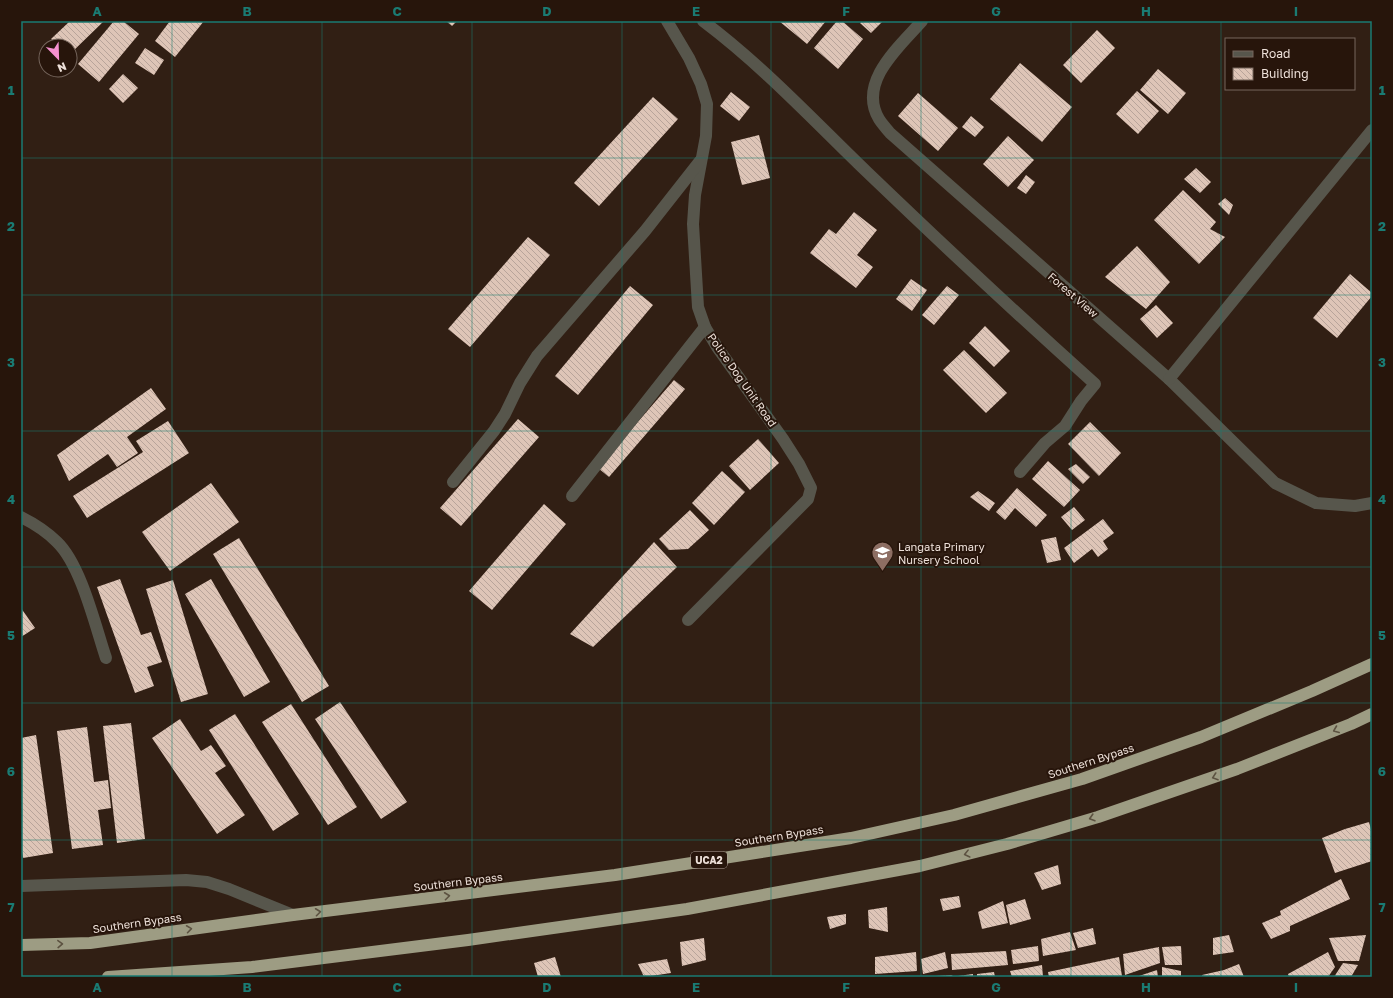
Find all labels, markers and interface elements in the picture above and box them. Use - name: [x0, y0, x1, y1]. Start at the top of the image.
- text: A: [92, 3, 102, 19]
- text: B: [242, 3, 252, 19]
- text: C: [392, 3, 402, 19]
- text: D: [542, 3, 552, 19]
- text: E: [692, 3, 700, 19]
- text: F: [842, 3, 850, 19]
- text: G: [991, 3, 1001, 19]
- text: H: [1141, 3, 1151, 19]
- text: I: [1294, 3, 1298, 19]
- north arrow: [38, 38, 78, 78]
- legend: [1225, 38, 1355, 90]
- text: Road: [1261, 46, 1290, 61]
- text: N: [56, 60, 68, 75]
- text: Building: [1261, 66, 1309, 81]
- text: 1: [8, 82, 15, 98]
- text: 1: [1379, 82, 1386, 98]
- text: 2: [7, 218, 15, 234]
- text: 2: [1378, 218, 1386, 234]
- street label: Forest View: [1046, 269, 1101, 320]
- street label: Police Dog Unit Road: [705, 331, 780, 429]
- text: 3: [7, 354, 15, 370]
- text: 3: [1378, 354, 1386, 370]
- text: 4: [7, 491, 15, 507]
- text: 4: [1378, 491, 1386, 507]
- school or university icon: Langata Primary Nursery School: [870, 540, 896, 573]
- place label: Langata Primary Nursery School: [898, 540, 985, 566]
- text: 5: [7, 627, 15, 643]
- text: 5: [1378, 627, 1386, 643]
- one-way arrow: [1333, 725, 1340, 733]
- street label: Southern Bypass: [1046, 740, 1136, 781]
- text: 6: [7, 763, 15, 779]
- text: 6: [1378, 763, 1386, 779]
- one-way arrow: [1212, 772, 1219, 781]
- one-way arrow: [1089, 813, 1096, 822]
- street label: Southern Bypass: [734, 822, 824, 849]
- one-way arrow: [964, 849, 971, 858]
- road number: UCA2: [691, 852, 727, 868]
- street label: Southern Bypass: [413, 870, 503, 893]
- one-way arrow: [444, 892, 450, 901]
- text: 7: [7, 899, 15, 915]
- text: 7: [1378, 899, 1386, 915]
- one-way arrow: [315, 908, 321, 917]
- street label: Southern Bypass: [92, 910, 182, 935]
- one-way arrow: [186, 925, 192, 934]
- one-way arrow: [57, 940, 63, 948]
- text: A: [92, 979, 102, 995]
- text: B: [242, 979, 252, 995]
- text: C: [392, 979, 402, 995]
- text: D: [542, 979, 552, 995]
- text: E: [692, 979, 700, 995]
- text: F: [842, 979, 850, 995]
- text: G: [991, 979, 1001, 995]
- text: H: [1141, 979, 1151, 995]
- text: I: [1294, 979, 1298, 995]

